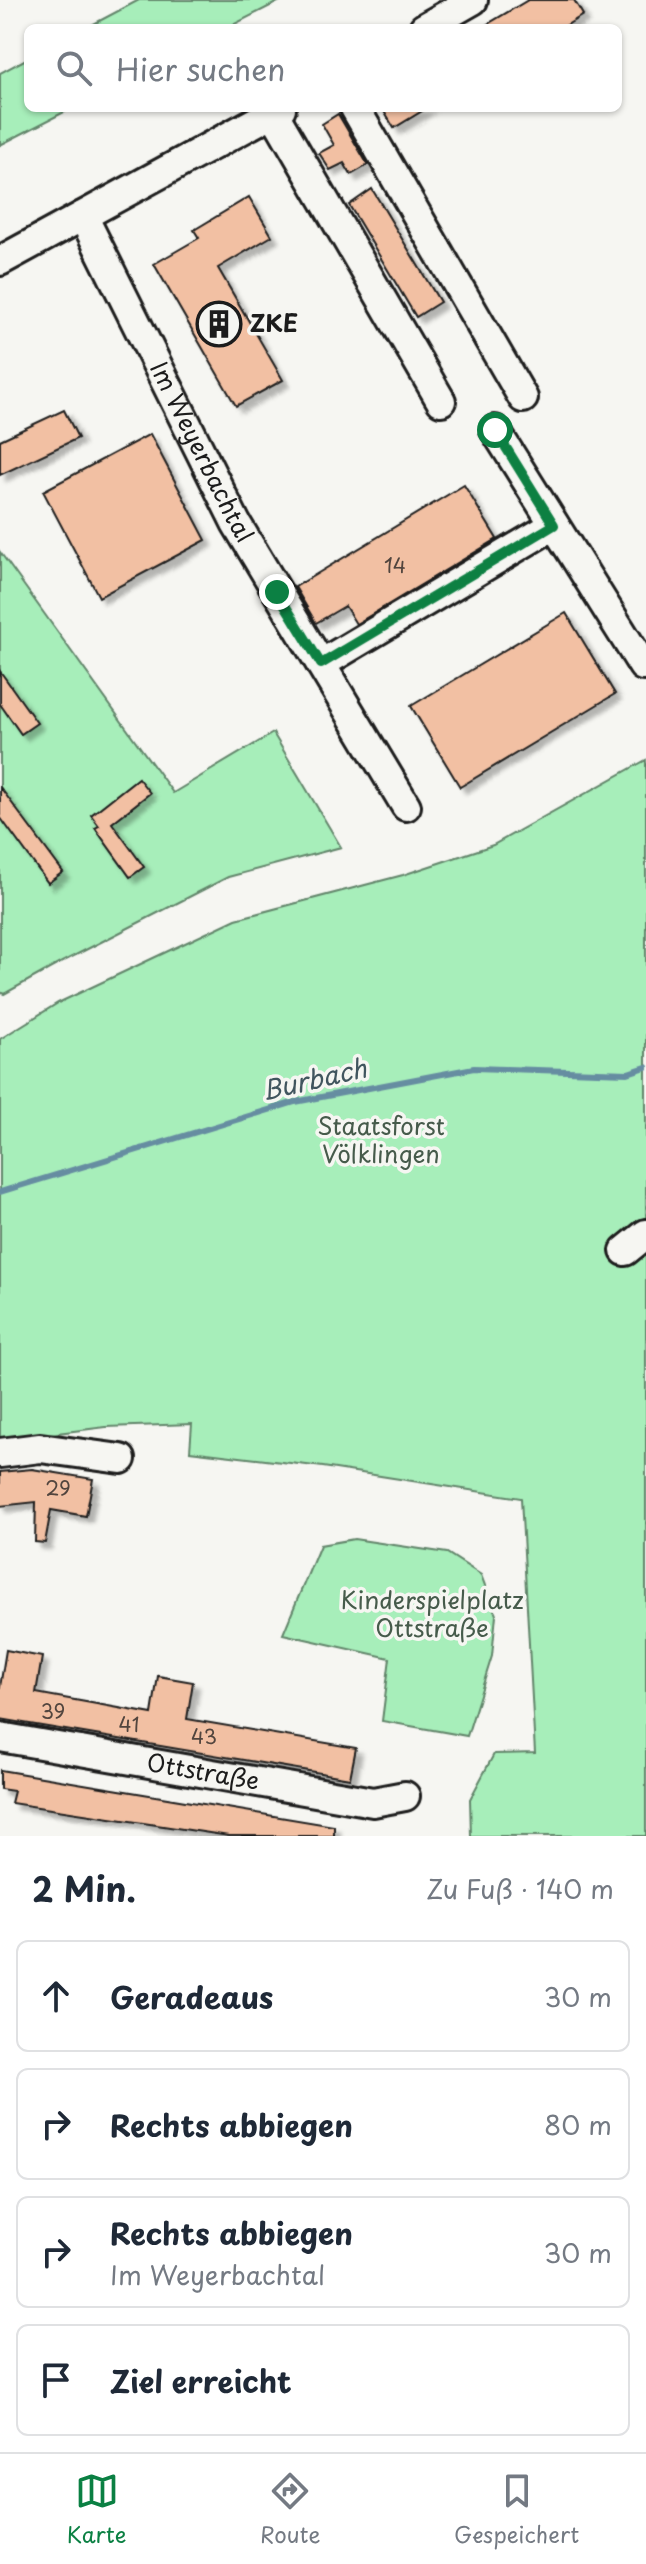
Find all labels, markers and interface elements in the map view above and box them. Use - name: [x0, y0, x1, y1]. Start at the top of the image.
- search box: [24, 24, 622, 112]
- icon: search: [52, 46, 96, 90]
- text: Hier suchen: [116, 46, 285, 91]
- building icon: ZKE: [195, 300, 243, 348]
- place label: ZKE: [250, 304, 298, 340]
- street label: Im Weyerbachtal: [142, 354, 264, 549]
- route start: [477, 412, 513, 448]
- house number: 14: [384, 550, 406, 580]
- route end: [259, 574, 295, 610]
- water label: Burbach: [257, 1047, 371, 1110]
- park label: Staatsforst Völklingen: [317, 1107, 445, 1171]
- house number: 29: [45, 1473, 71, 1503]
- park label: Kinderspielplatz Ottstraße: [340, 1581, 524, 1645]
- house number: 39: [41, 1696, 65, 1726]
- house number: 41: [119, 1709, 140, 1739]
- house number: 43: [191, 1721, 217, 1751]
- street label: Ottstraße: [144, 1743, 262, 1798]
- text: 2 Min.: [32, 1862, 136, 1914]
- text: Zu Fuß · 140 m: [426, 1869, 614, 1908]
- icon: ahead: [34, 1974, 78, 2018]
- text: Geradeaus: [110, 1974, 273, 2019]
- text: 30 m: [544, 1977, 612, 2016]
- icon: right: [34, 2102, 78, 2146]
- text: Rechts abbiegen: [110, 2102, 353, 2147]
- text: 80 m: [544, 2105, 612, 2144]
- text: Rechts abbiegen: [110, 2210, 353, 2255]
- icon: right: [34, 2230, 78, 2274]
- text: 30 m: [544, 2233, 612, 2272]
- text: Im Weyerbachtal: [110, 2255, 325, 2294]
- icon: arrive: [34, 2358, 78, 2402]
- text: Ziel erreicht: [110, 2358, 292, 2403]
- tab: Karte: [67, 2469, 126, 2550]
- tab: Route: [260, 2469, 320, 2550]
- tab: Gespeichert: [454, 2469, 579, 2550]

